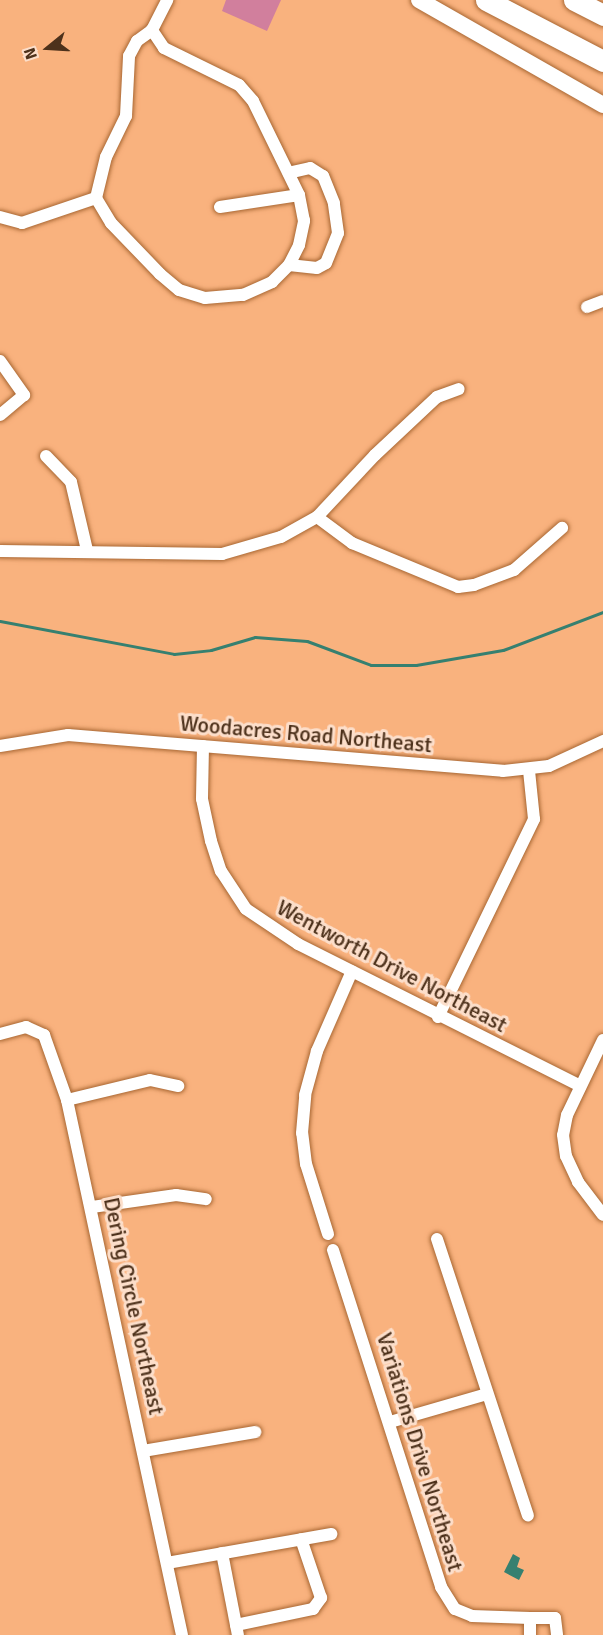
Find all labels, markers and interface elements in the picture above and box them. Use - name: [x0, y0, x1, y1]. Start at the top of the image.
- north arrow: [18, 18, 78, 78]
- text: N: [20, 45, 42, 62]
- street label: Woodacres Road Northeast: [179, 710, 433, 758]
- street label: Wentworth Drive Northeast: [272, 894, 512, 1038]
- street label: Dering Circle Northeast: [98, 1195, 170, 1417]
- street label: Variations Drive Northeast: [371, 1329, 469, 1575]

